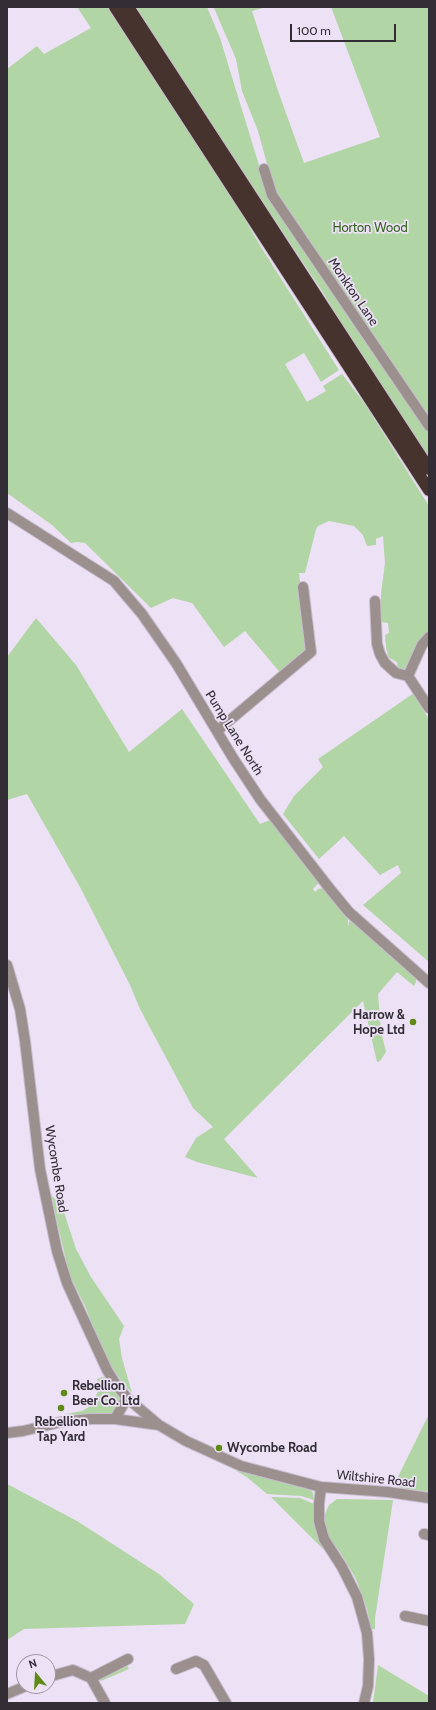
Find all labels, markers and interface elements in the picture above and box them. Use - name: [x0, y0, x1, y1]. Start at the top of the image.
- scale bar: [292, 16, 398, 42]
- text: 100 m: [297, 23, 331, 38]
- park label: Horton Wood: [332, 220, 408, 236]
- street label: Monkton Lane: [324, 255, 382, 329]
- street label: Pump Lane North: [202, 688, 266, 778]
- place label: Harrow & Hope Ltd: [353, 1007, 405, 1038]
- marker: Harrow & Hope Ltd: [408, 1017, 418, 1027]
- street label: Wycombe Road: [41, 1124, 71, 1214]
- place label: Rebellion Beer Co. Ltd: [72, 1378, 140, 1409]
- marker: Rebellion Beer Co. Ltd: [59, 1388, 69, 1398]
- marker: Rebellion Tap Yard: [56, 1403, 66, 1413]
- place label: Rebellion Tap Yard: [34, 1414, 88, 1445]
- place label: Wycombe Road: [227, 1440, 317, 1456]
- marker: Wycombe Road: [214, 1443, 224, 1453]
- street label: Wiltshire Road: [336, 1467, 416, 1491]
- north arrow: [16, 1654, 56, 1694]
- text: N: [27, 1656, 38, 1671]

